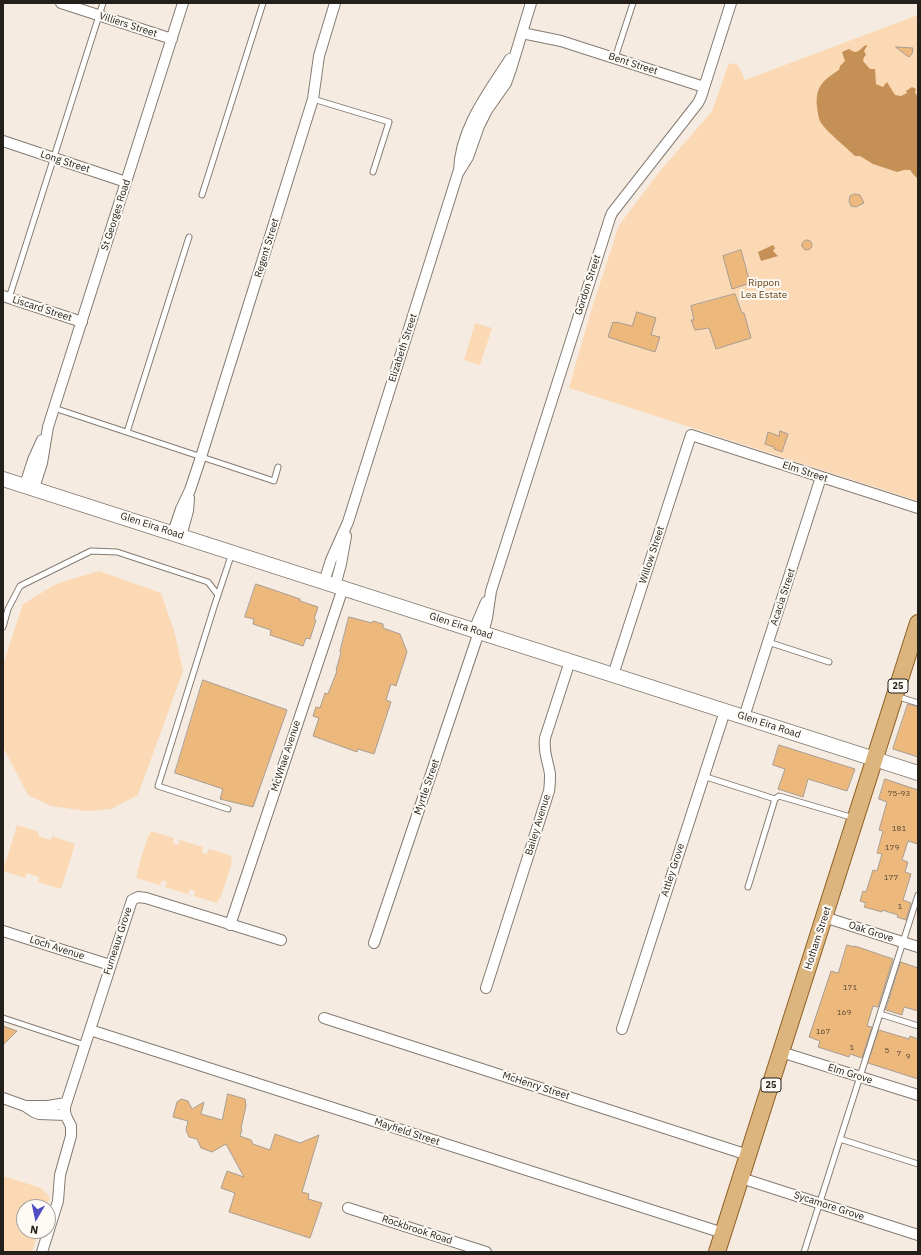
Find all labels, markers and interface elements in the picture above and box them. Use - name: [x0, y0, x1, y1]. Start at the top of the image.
- street label: Villiers Street: [97, 10, 159, 40]
- street label: Bent Street: [607, 50, 659, 78]
- street label: Long Street: [39, 148, 91, 176]
- street label: St Georges Road: [99, 178, 133, 252]
- street label: Regent Street: [252, 217, 282, 279]
- street label: Gordon Street: [573, 253, 603, 317]
- park label: Rippon Lea Estate: [741, 277, 787, 300]
- street label: Liscard Street: [11, 294, 73, 324]
- street label: Elizabeth Street: [386, 312, 420, 384]
- street label: Elm Street: [781, 459, 829, 485]
- street label: Glen Eira Road: [119, 510, 185, 542]
- street label: Willow Street: [637, 525, 667, 585]
- street label: Acacia Street: [768, 567, 798, 627]
- street label: Glen Eira Road: [428, 610, 494, 642]
- road number: 25: [888, 679, 908, 693]
- street label: Glen Eira Road: [736, 709, 802, 741]
- street label: McWhae Avenue: [269, 719, 303, 793]
- street label: Myrtle Street: [412, 757, 442, 817]
- house number: 75-93: [888, 789, 910, 799]
- street label: Bailey Avenue: [523, 793, 553, 857]
- house number: 181: [892, 824, 906, 834]
- street label: Attley Grove: [659, 842, 687, 898]
- house number: 179: [885, 843, 899, 853]
- house number: 177: [884, 873, 898, 883]
- house number: 1: [898, 902, 902, 912]
- street label: Hotham Street: [802, 905, 834, 971]
- street label: Furneaux Grove: [101, 906, 135, 976]
- street label: Oak Grove: [847, 919, 895, 945]
- street label: Loch Avenue: [28, 933, 86, 963]
- house number: 171: [843, 983, 857, 993]
- house number: 169: [837, 1008, 851, 1018]
- house number: 167: [816, 1027, 830, 1037]
- house number: 1: [850, 1043, 854, 1053]
- house number: 5: [885, 1046, 889, 1056]
- house number: 7: [897, 1049, 901, 1059]
- house number: 9: [906, 1052, 910, 1062]
- street label: Elm Grove: [826, 1062, 874, 1086]
- street label: McHenry Street: [501, 1069, 571, 1103]
- road number: 25: [761, 1078, 781, 1092]
- street label: Mayfield Street: [373, 1116, 441, 1148]
- street label: Sycamore Grove: [792, 1189, 866, 1223]
- north arrow: [16, 1199, 56, 1239]
- street label: Rockbrook Road: [380, 1213, 454, 1247]
- text: N: [29, 1222, 39, 1237]

